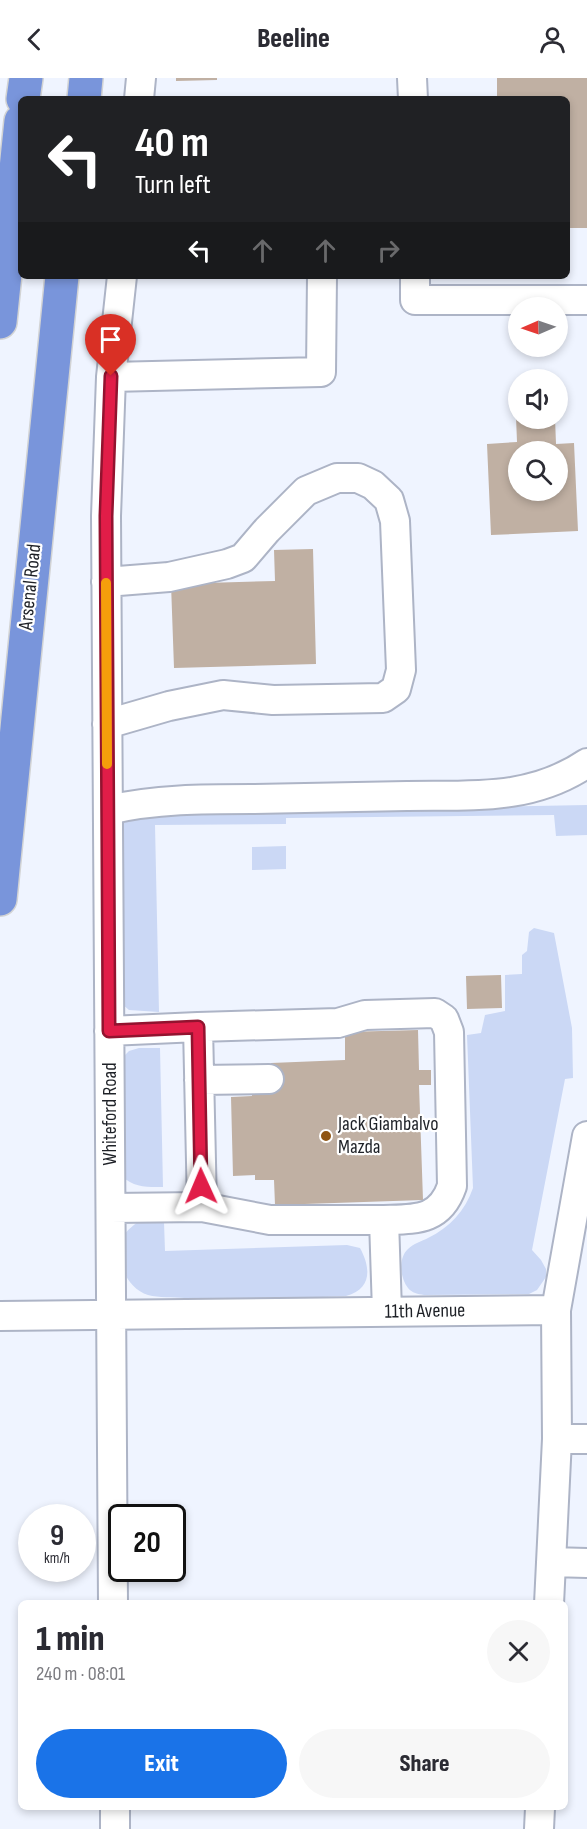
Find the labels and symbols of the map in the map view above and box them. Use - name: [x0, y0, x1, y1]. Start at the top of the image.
- north arrow: [508, 297, 568, 357]
- pin: [85, 314, 136, 376]
- street label: Arsenal Road: [13, 543, 46, 632]
- street label: Whiteford Road: [98, 1062, 122, 1166]
- place label: Jack Giambalvo Mazda: [337, 1112, 438, 1159]
- marker: Jack Giambalvo Mazda: [319, 1129, 333, 1143]
- position arrow: [169, 1154, 233, 1218]
- street label: 11th Avenue: [384, 1298, 466, 1324]
- speed limit sign: 20: [108, 1504, 186, 1582]

